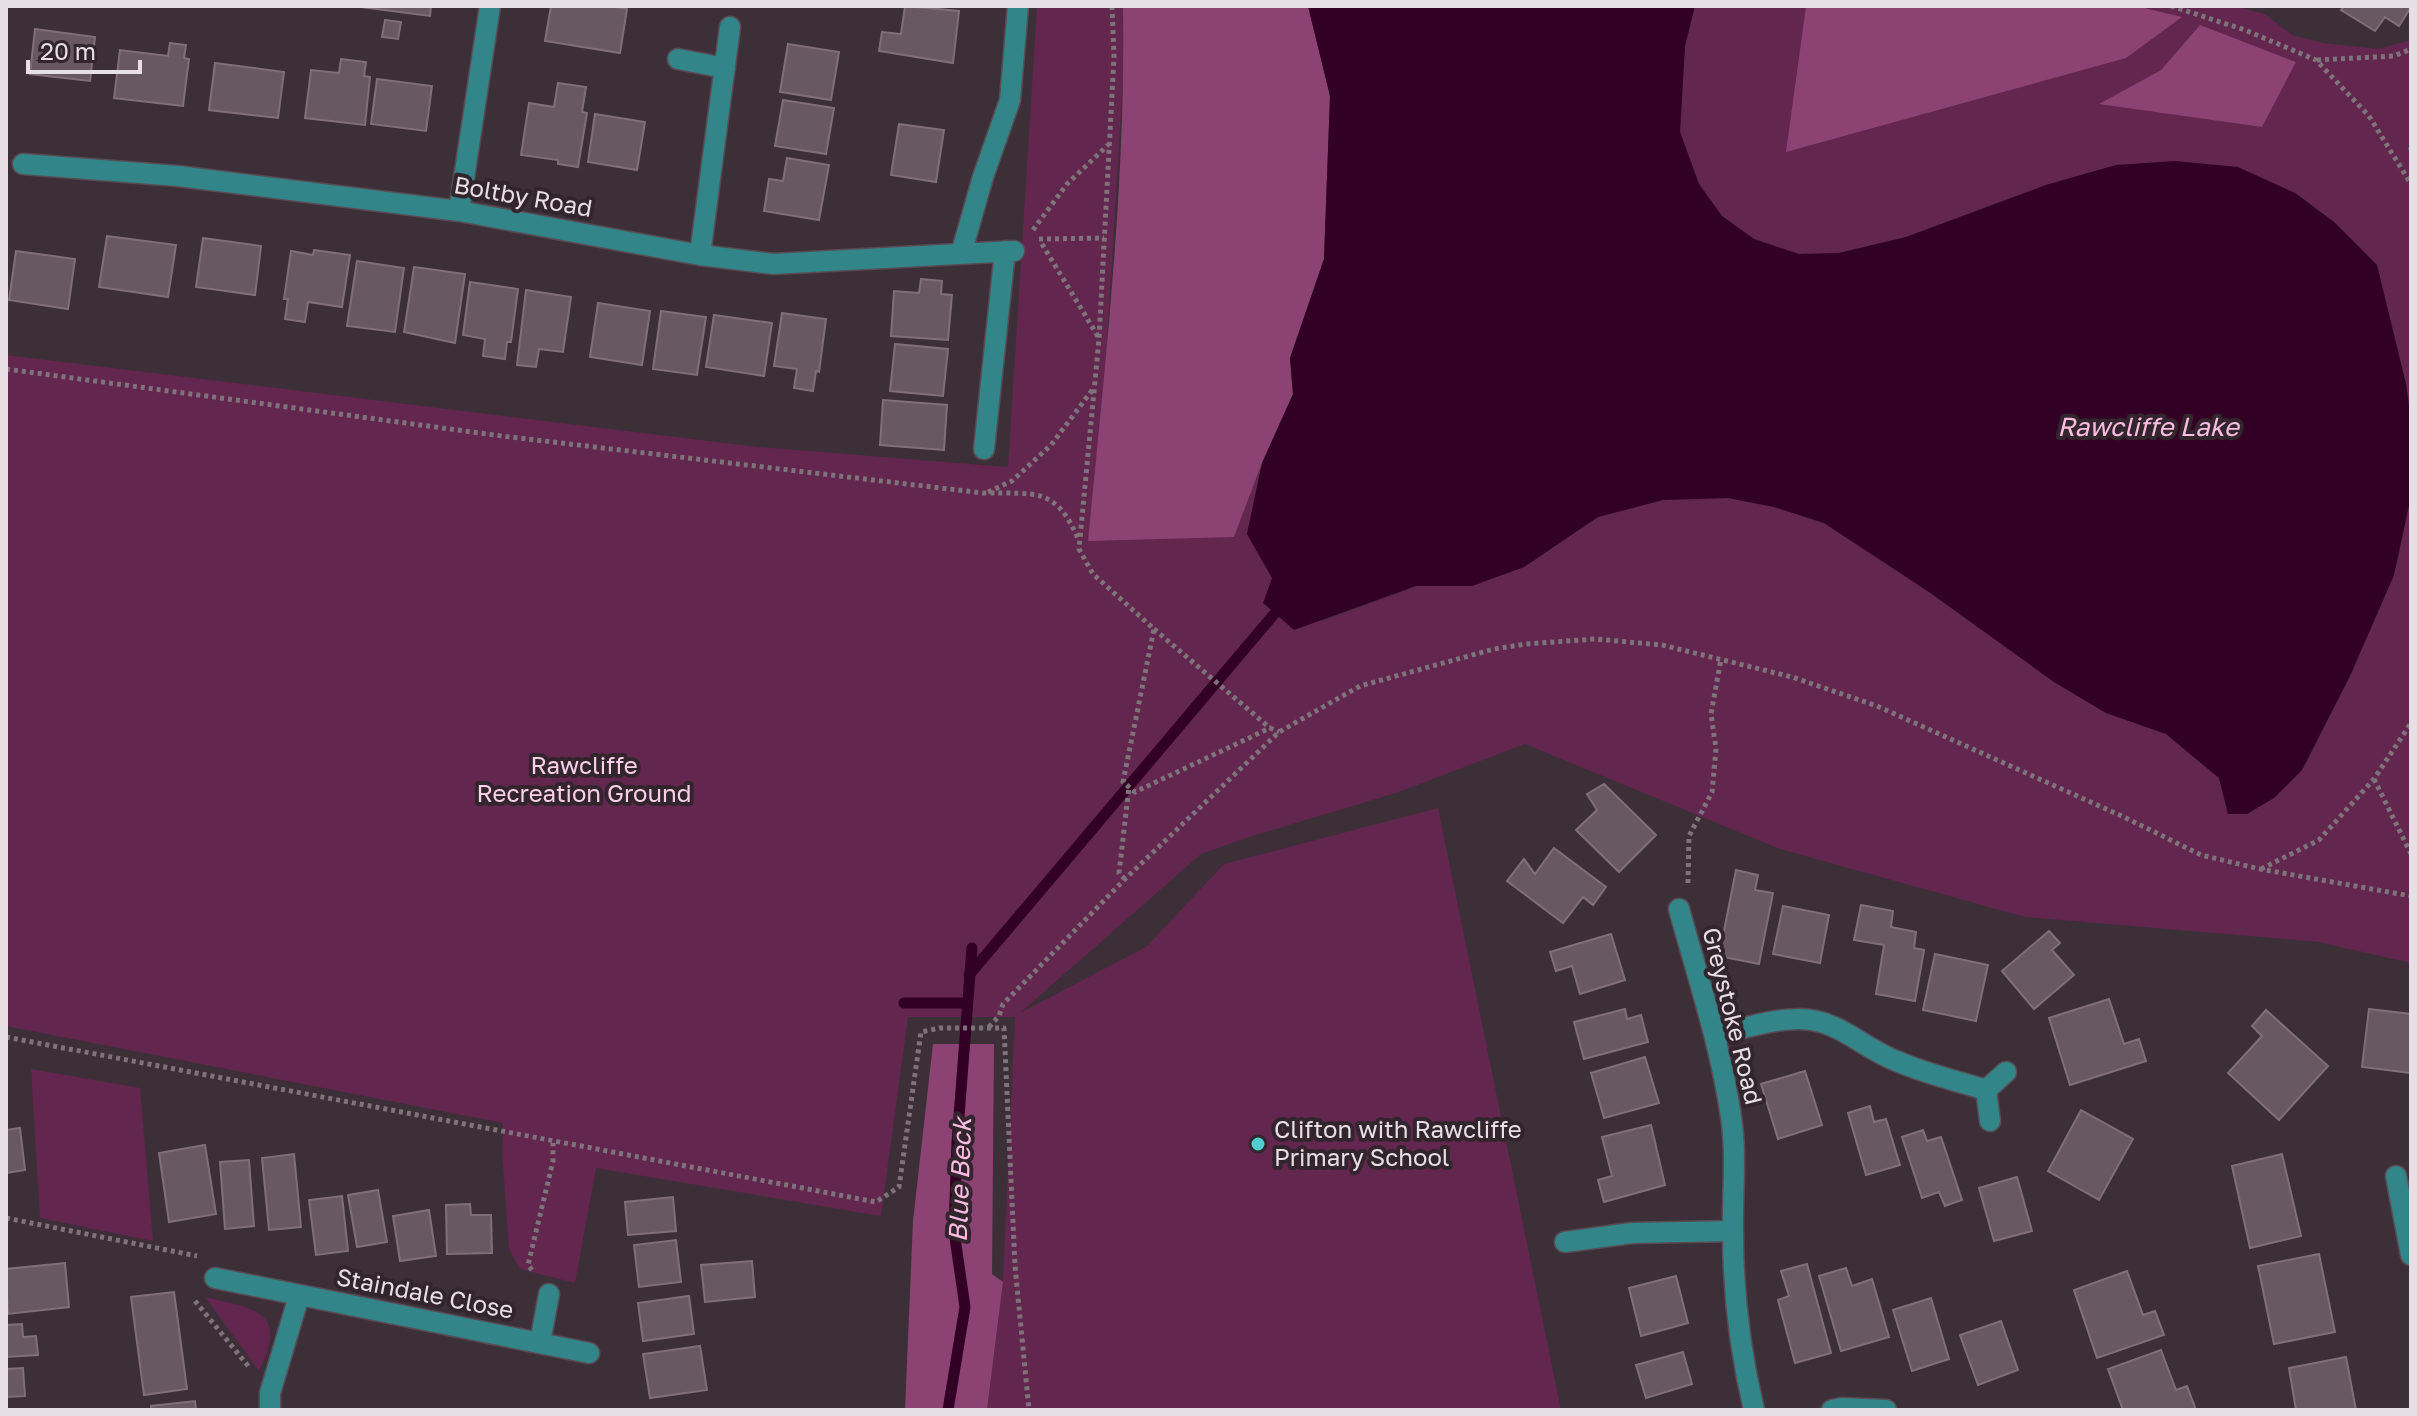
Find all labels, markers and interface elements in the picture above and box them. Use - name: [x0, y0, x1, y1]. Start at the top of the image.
- scale bar: [28, 24, 140, 74]
- text: 20 m: [40, 36, 96, 65]
- street label: Boltby Road: [452, 169, 595, 222]
- water label: Rawcliffe Lake: [2057, 411, 2241, 442]
- park label: Rawcliffe Recreation Ground: [476, 750, 692, 807]
- street label: Greystoke Road: [1697, 924, 1769, 1107]
- place label: Clifton with Rawcliffe Primary School: [1274, 1114, 1522, 1171]
- water label: Blue Beck: [942, 1115, 977, 1243]
- marker: Clifton with Rawcliffe Primary School: [1249, 1135, 1267, 1153]
- street label: Staindale Close: [334, 1261, 516, 1324]

